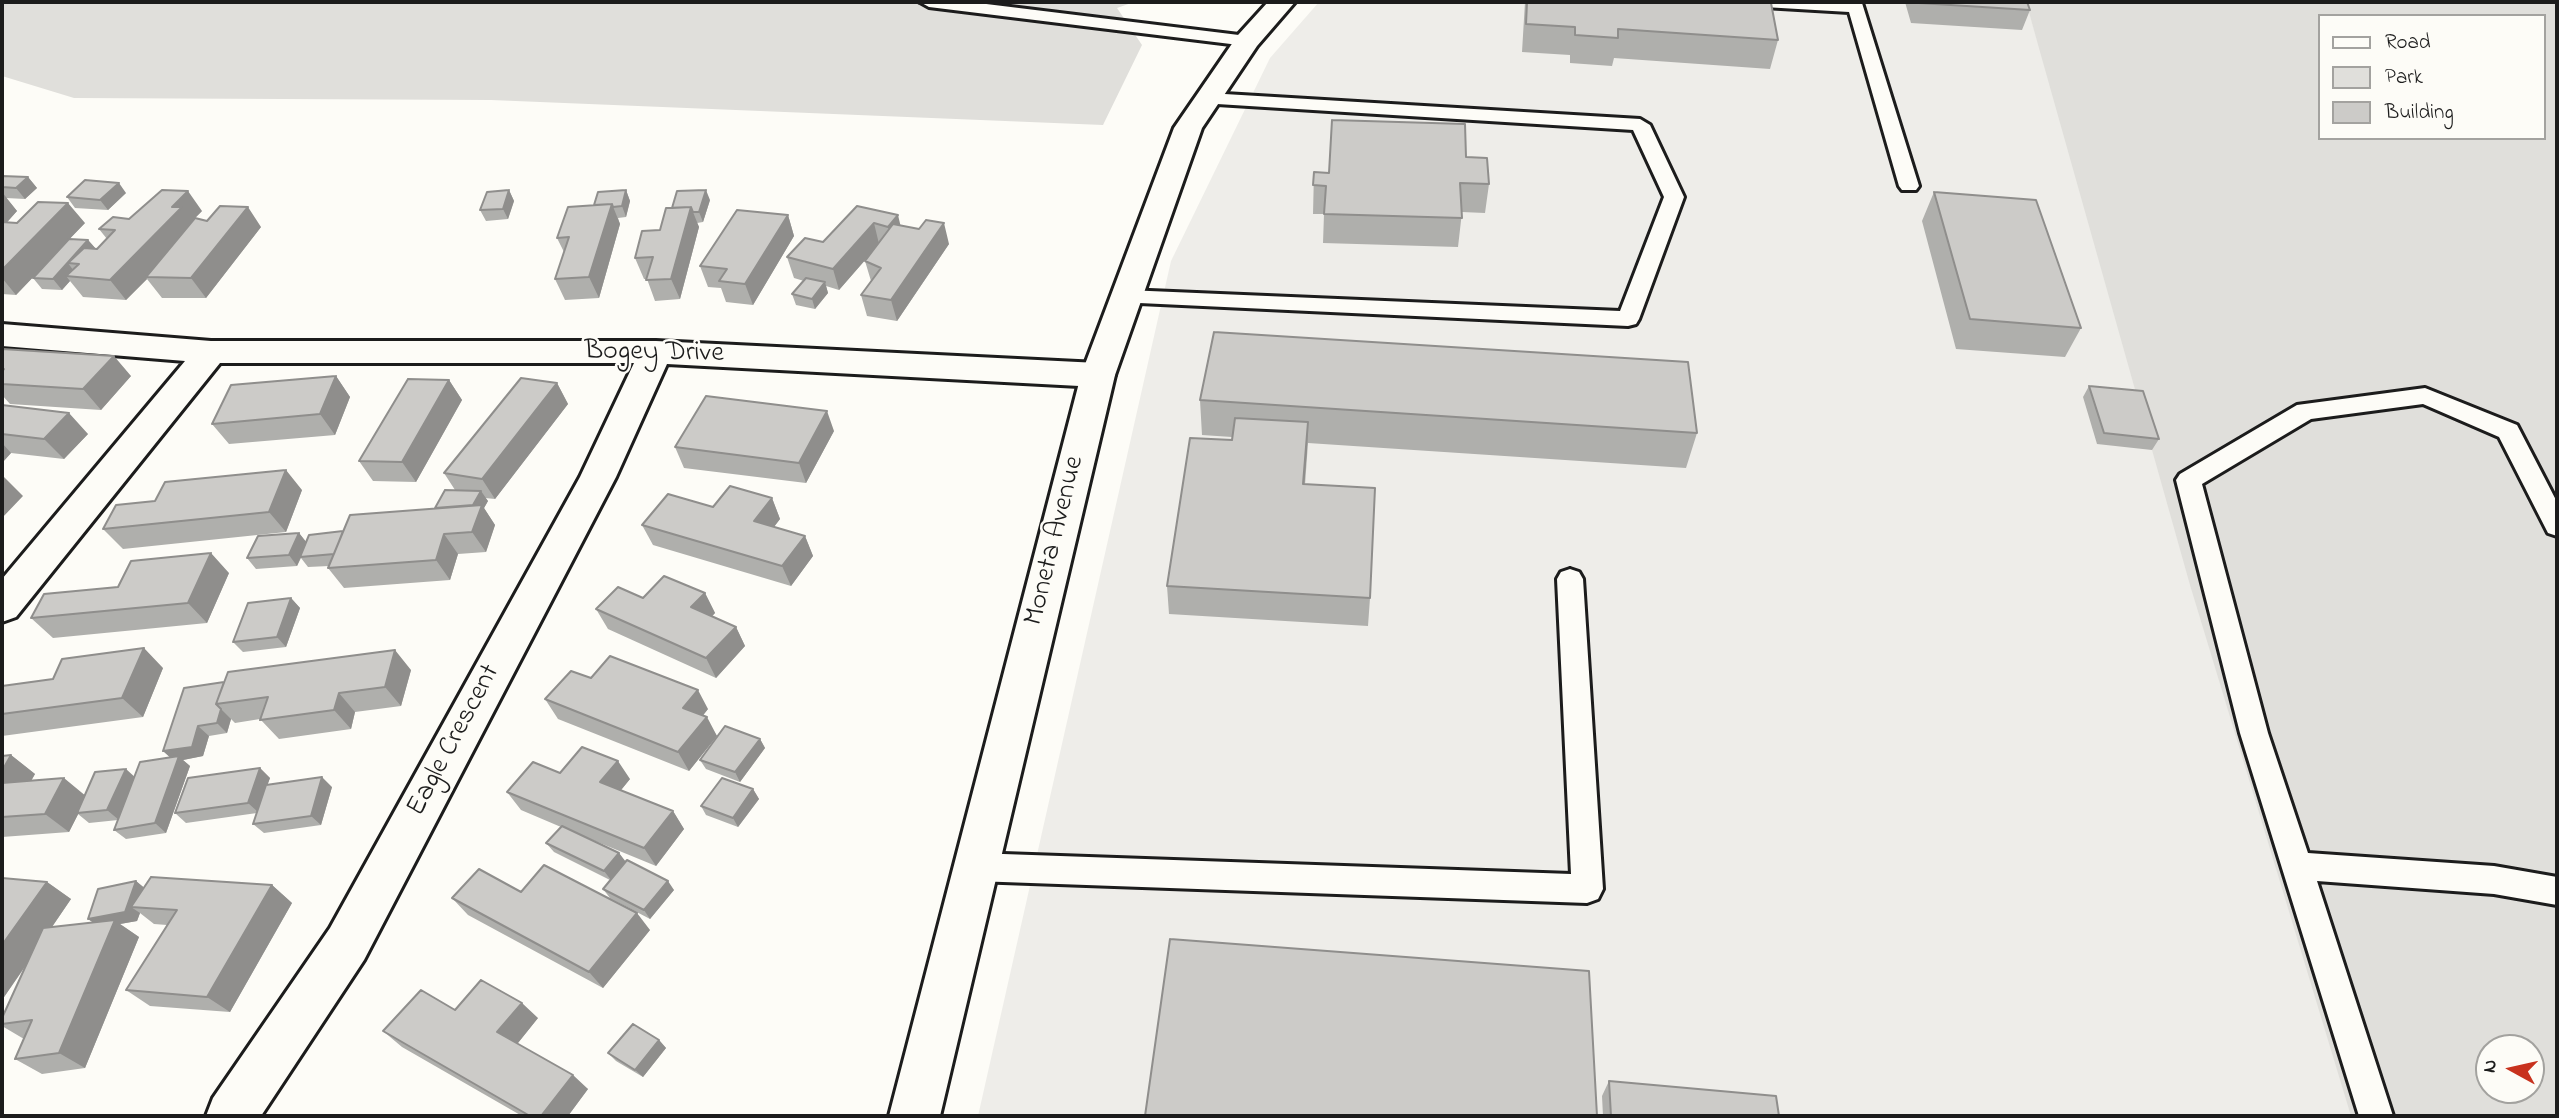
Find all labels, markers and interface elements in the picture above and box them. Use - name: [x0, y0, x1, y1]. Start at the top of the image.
- legend: [2318, 14, 2545, 140]
- text: Road: [2385, 28, 2431, 58]
- text: Park: [2385, 63, 2423, 93]
- text: Building: [2385, 98, 2454, 128]
- street label: Bogey Drive: [584, 336, 724, 372]
- street label: Moneta Avenue: [1019, 453, 1093, 629]
- street label: Eagle Crescent: [401, 659, 509, 823]
- north arrow: [2475, 1034, 2545, 1104]
- text: N: [2476, 1058, 2505, 1075]

